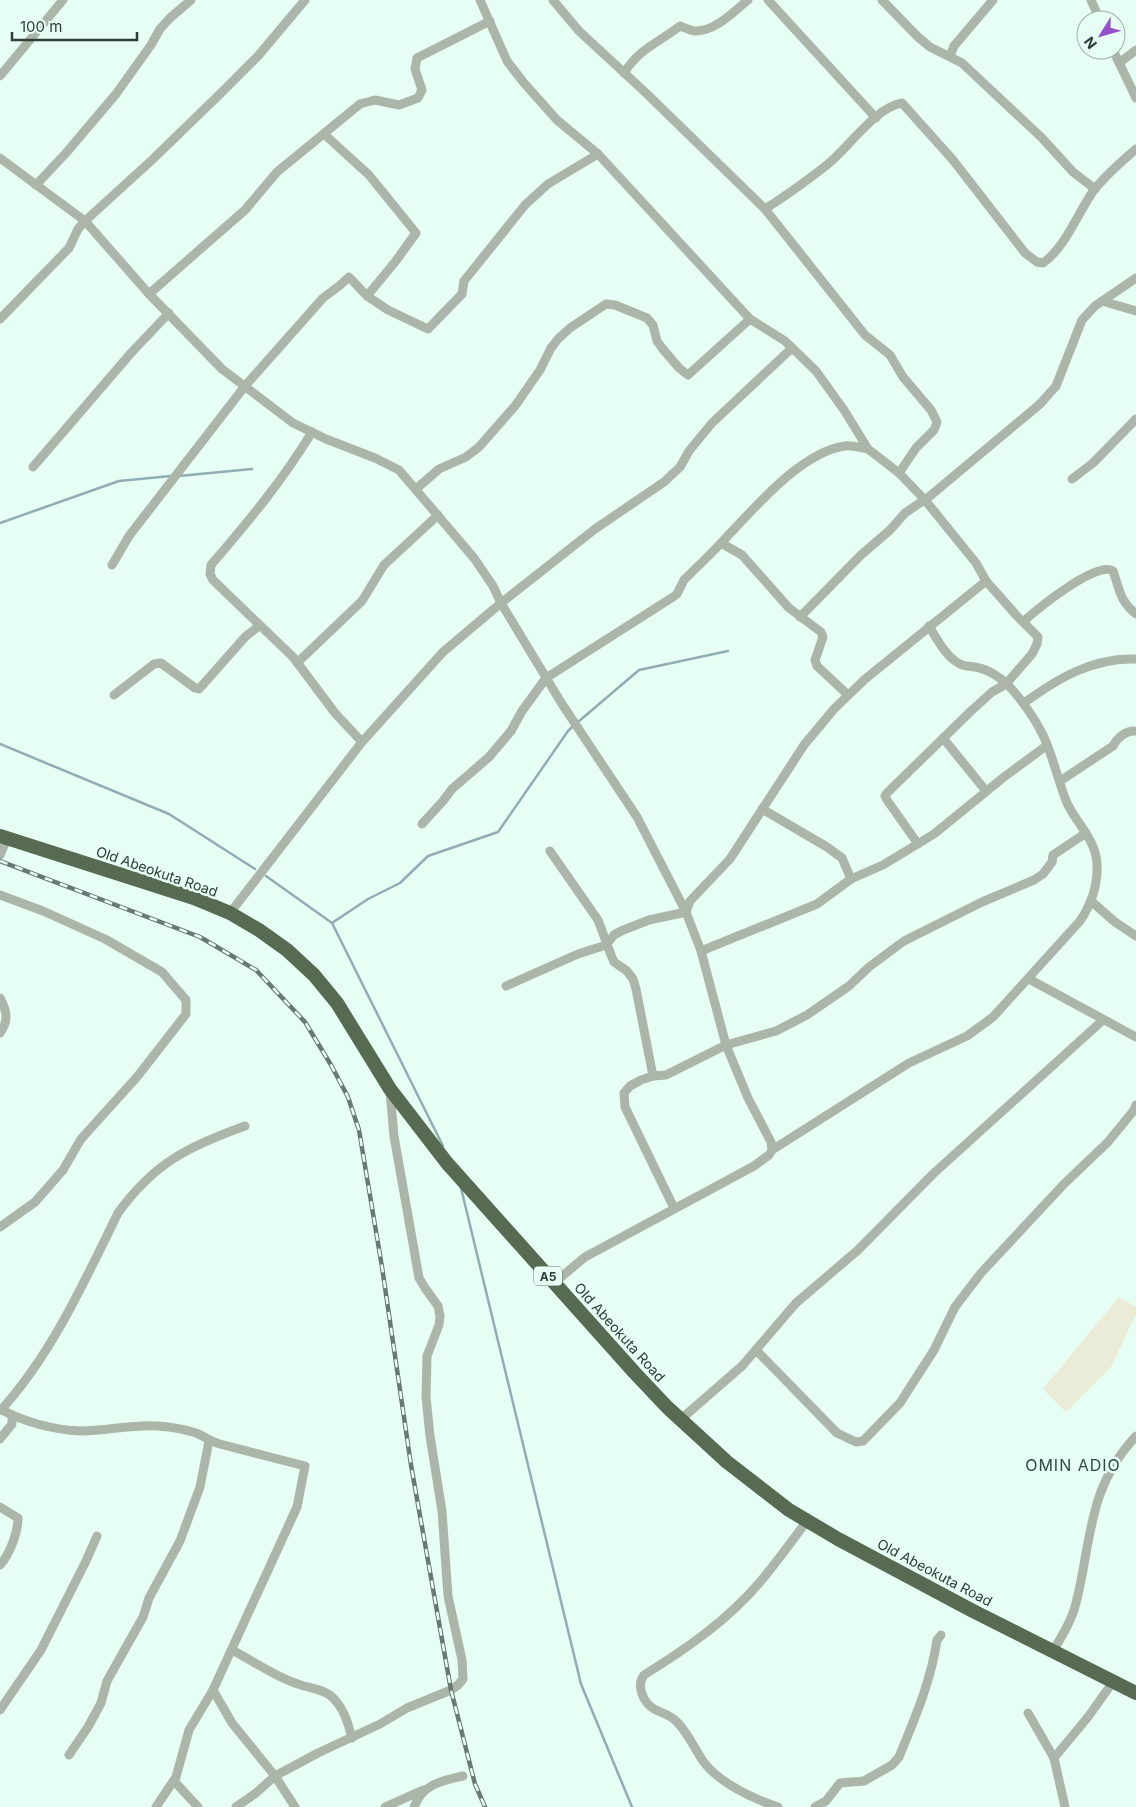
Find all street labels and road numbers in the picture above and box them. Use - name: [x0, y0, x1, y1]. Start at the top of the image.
- street label: Old Abeokuta Road: [94, 842, 220, 900]
- road number: A5: [534, 1266, 562, 1285]
- street label: Old Abeokuta Road: [571, 1279, 669, 1385]
- street label: Old Abeokuta Road: [875, 1535, 995, 1609]

